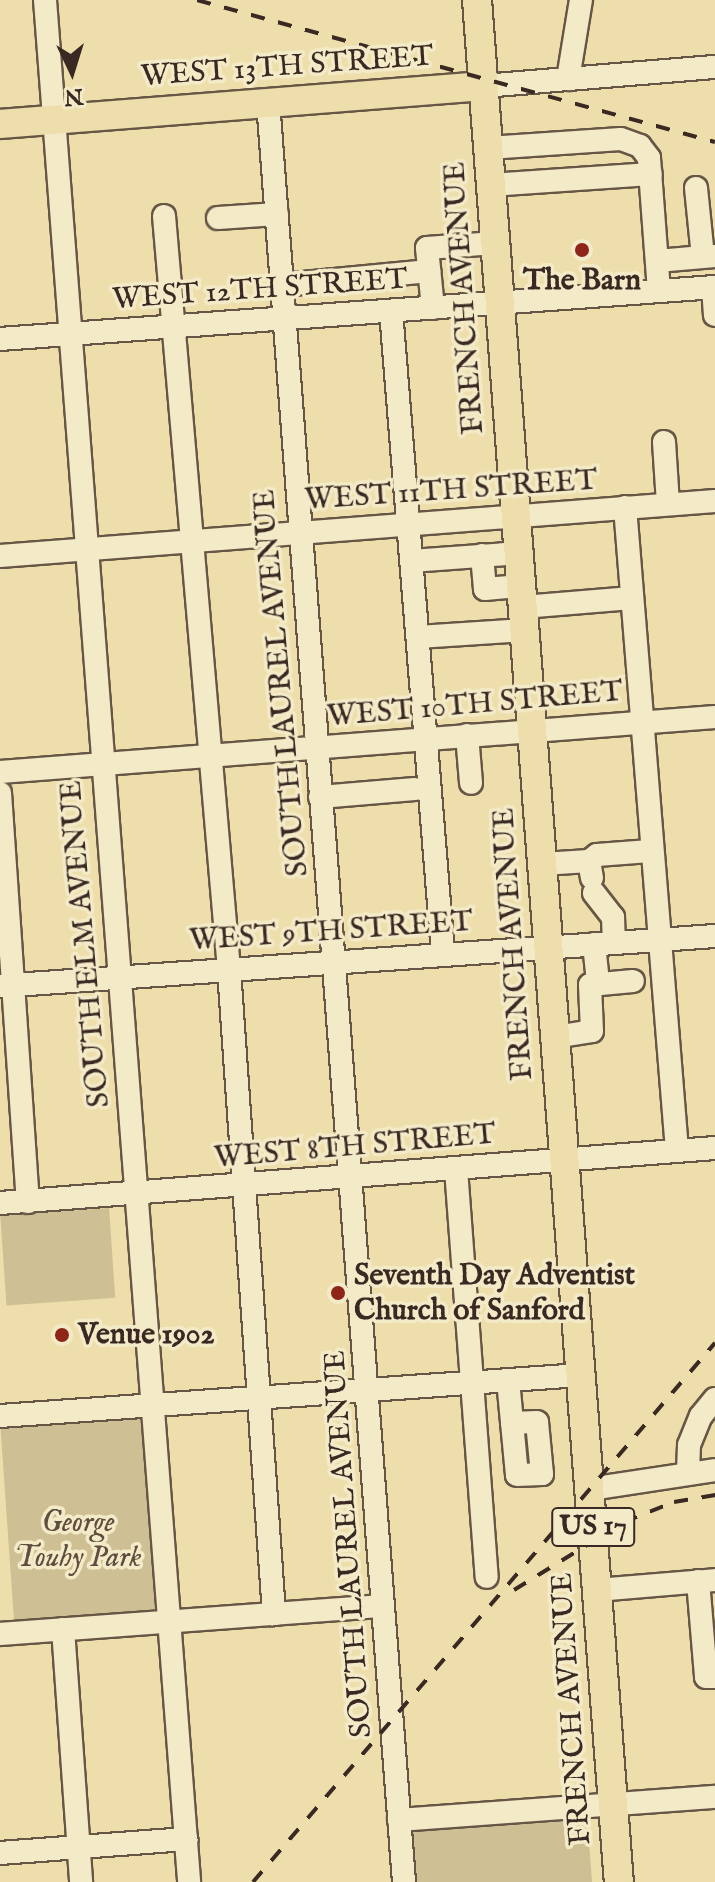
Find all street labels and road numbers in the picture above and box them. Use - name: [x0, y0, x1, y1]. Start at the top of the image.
- street label: WEST 13TH STREET: [140, 39, 434, 95]
- street label: FRENCH AVENUE: [438, 160, 492, 436]
- street label: WEST 12TH STREET: [111, 262, 409, 318]
- street label: WEST 11TH STREET: [304, 463, 598, 519]
- street label: SOUTH LAUREL AVENUE: [247, 488, 317, 878]
- street label: WEST 10TH STREET: [326, 674, 624, 736]
- street label: SOUTH ELM AVENUE: [54, 779, 118, 1109]
- street label: FRENCH AVENUE: [487, 806, 541, 1082]
- street label: WEST 9TH STREET: [188, 904, 474, 960]
- street label: WEST 8TH STREET: [213, 1117, 497, 1177]
- street label: SOUTH LAUREL AVENUE: [317, 1349, 381, 1739]
- road number: US 17: [551, 1503, 635, 1551]
- street label: FRENCH AVENUE: [545, 1571, 599, 1847]

